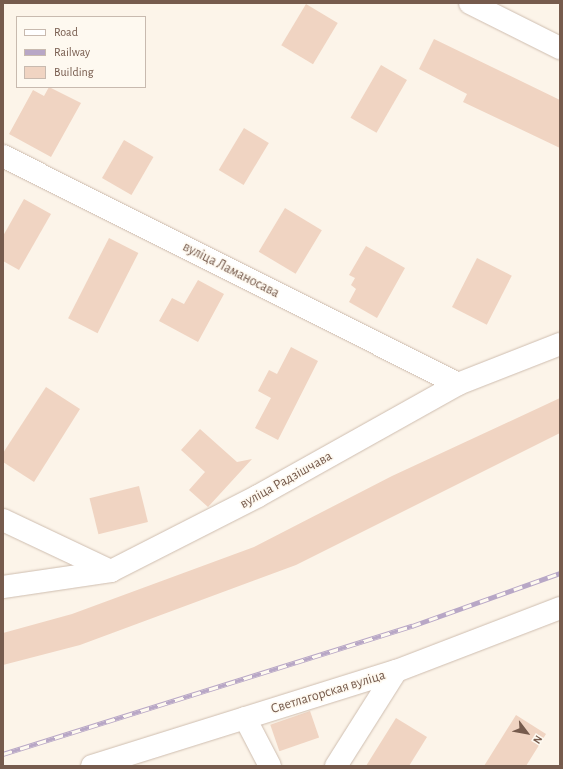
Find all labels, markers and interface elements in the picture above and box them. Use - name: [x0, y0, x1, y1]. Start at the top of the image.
- legend: [16, 16, 146, 88]
- text: Road: [54, 26, 78, 38]
- text: Railway: [54, 46, 90, 58]
- text: Building: [54, 66, 94, 78]
- street label: вуліца Ламаносава: [180, 238, 282, 302]
- street label: вуліца Радзішчава: [237, 448, 335, 512]
- street label: Светлагорская вуліца: [269, 667, 387, 717]
- north arrow: [507, 713, 547, 753]
- text: N: [531, 733, 544, 746]

